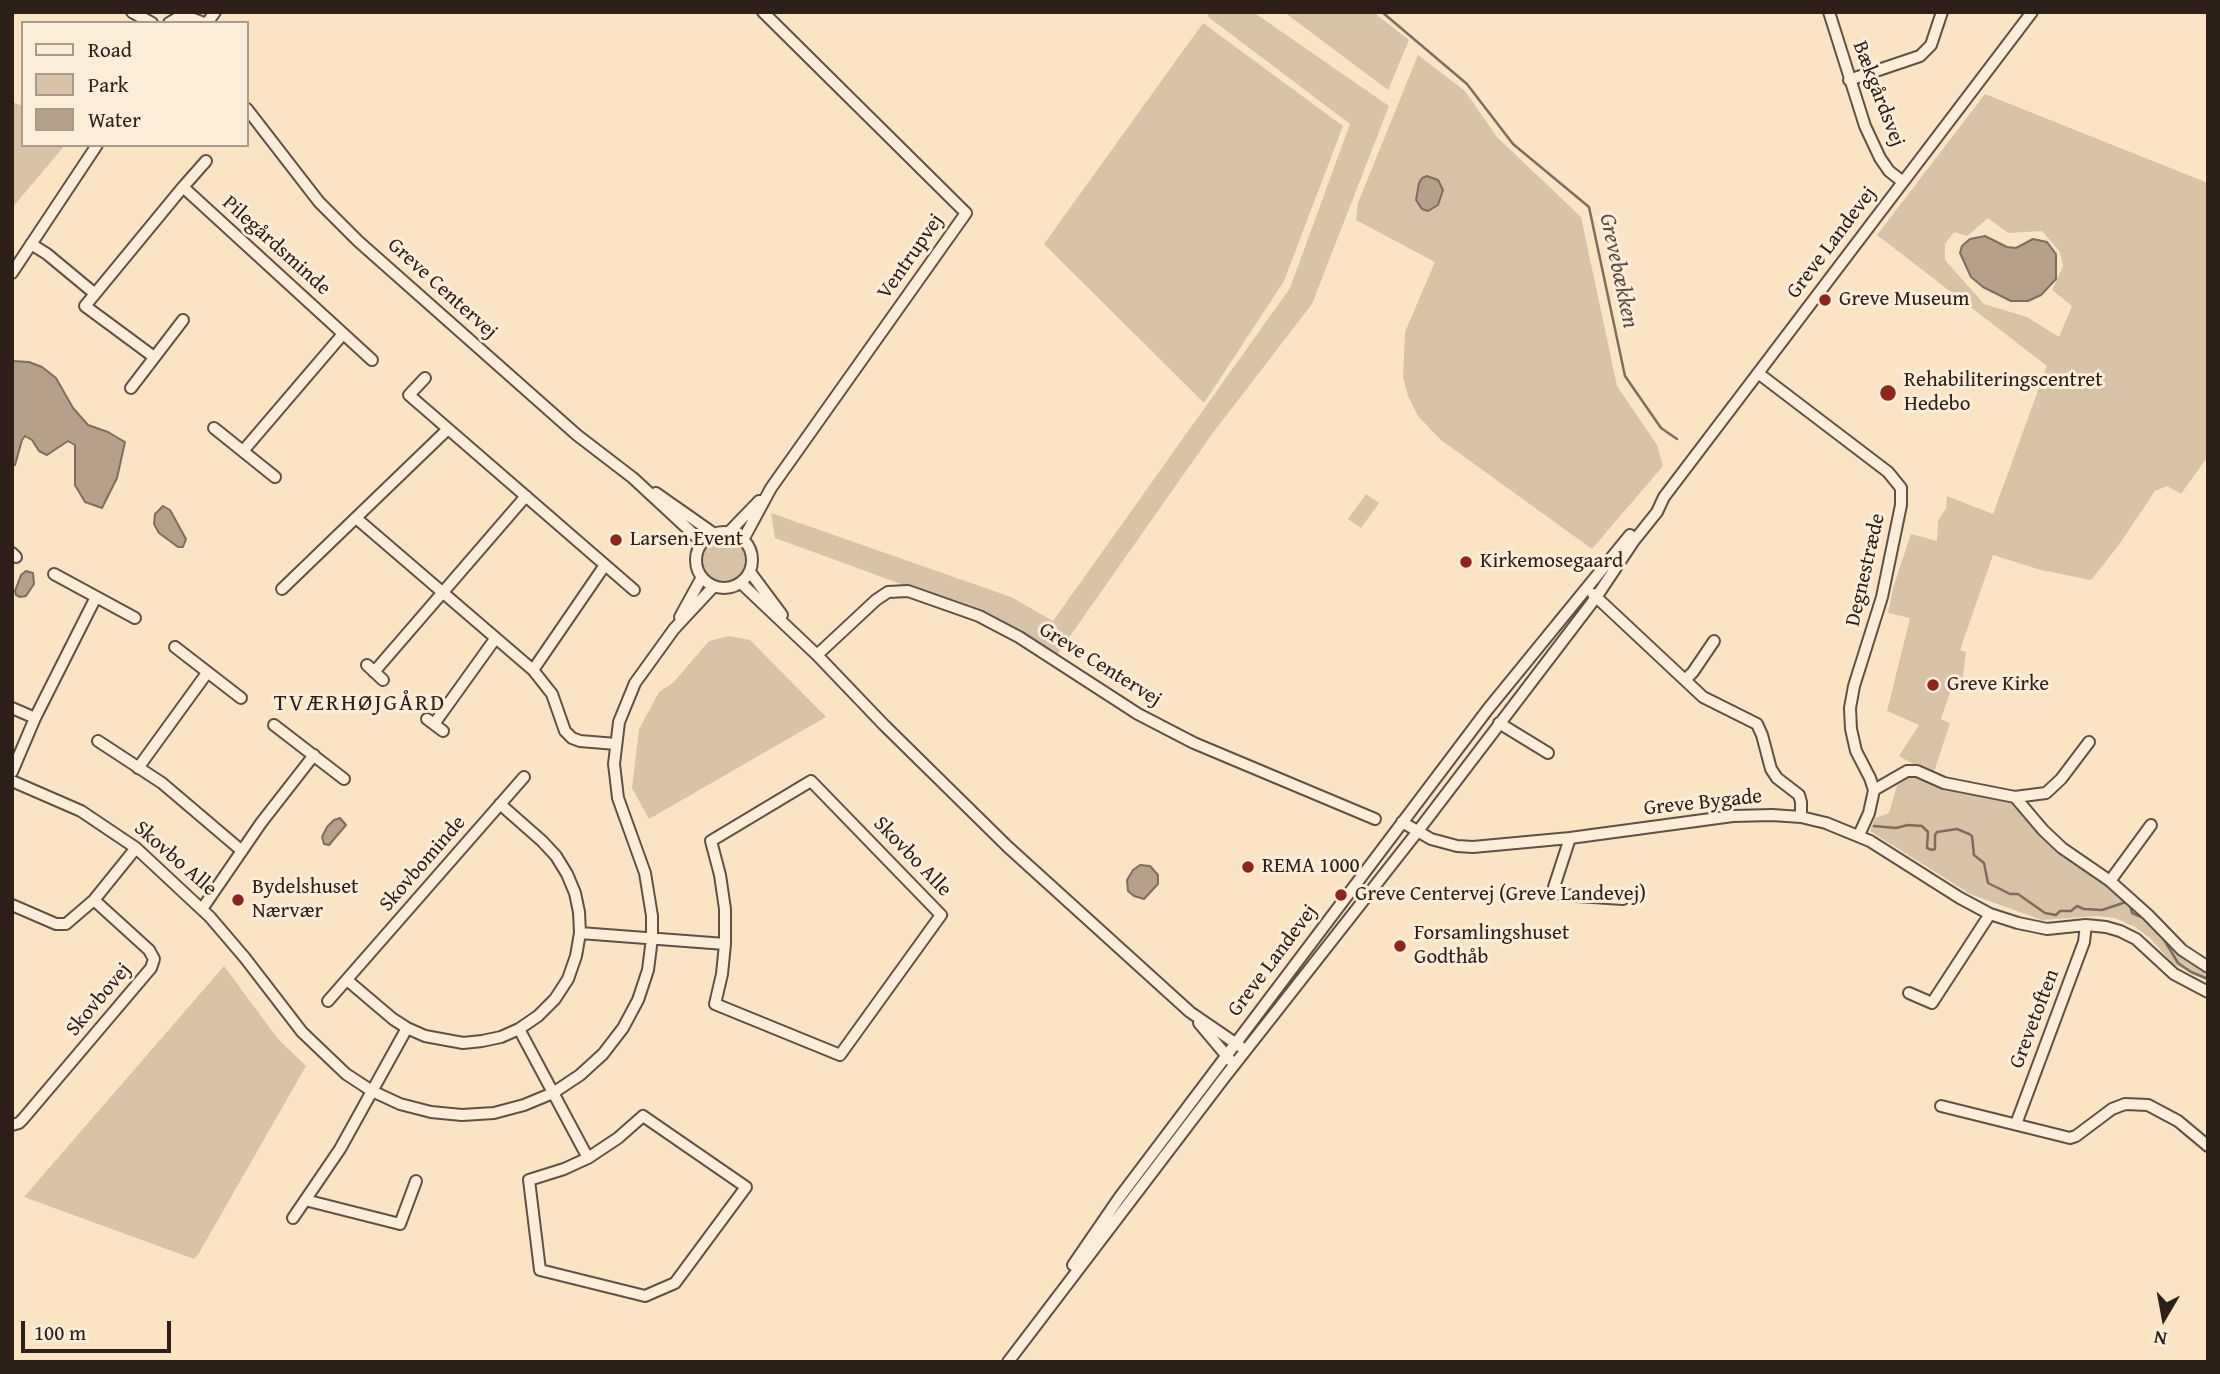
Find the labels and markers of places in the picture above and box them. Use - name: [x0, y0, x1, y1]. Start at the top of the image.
- place label: Greve Museum: [1839, 287, 1969, 313]
- marker: Greve Museum: [1817, 292, 1833, 308]
- place label: Rehabiliteringscentret Hedebo: [1904, 368, 2103, 418]
- marker: Rehabiliteringscentret Hedebo: [1878, 383, 1898, 403]
- place label: Larsen Event: [630, 527, 743, 553]
- marker: Larsen Event: [608, 532, 624, 548]
- place label: Kirkemosegaard: [1480, 549, 1623, 575]
- marker: Kirkemosegaard: [1458, 554, 1474, 570]
- place label: Greve Kirke: [1947, 672, 2049, 698]
- marker: Greve Kirke: [1925, 677, 1941, 693]
- place label: REMA 1000: [1262, 854, 1360, 880]
- marker: REMA 1000: [1240, 859, 1256, 875]
- place label: Bydelshuset Nærvær: [252, 875, 358, 925]
- place label: Greve Centervej (Greve Landevej): [1355, 882, 1646, 908]
- marker: Greve Centervej (Greve Landevej): [1333, 887, 1349, 903]
- marker: Bydelshuset Nærvær: [230, 892, 246, 908]
- place label: Forsamlingshuset Godthåb: [1414, 921, 1569, 971]
- marker: Forsamlingshuset Godthåb: [1392, 938, 1408, 954]

